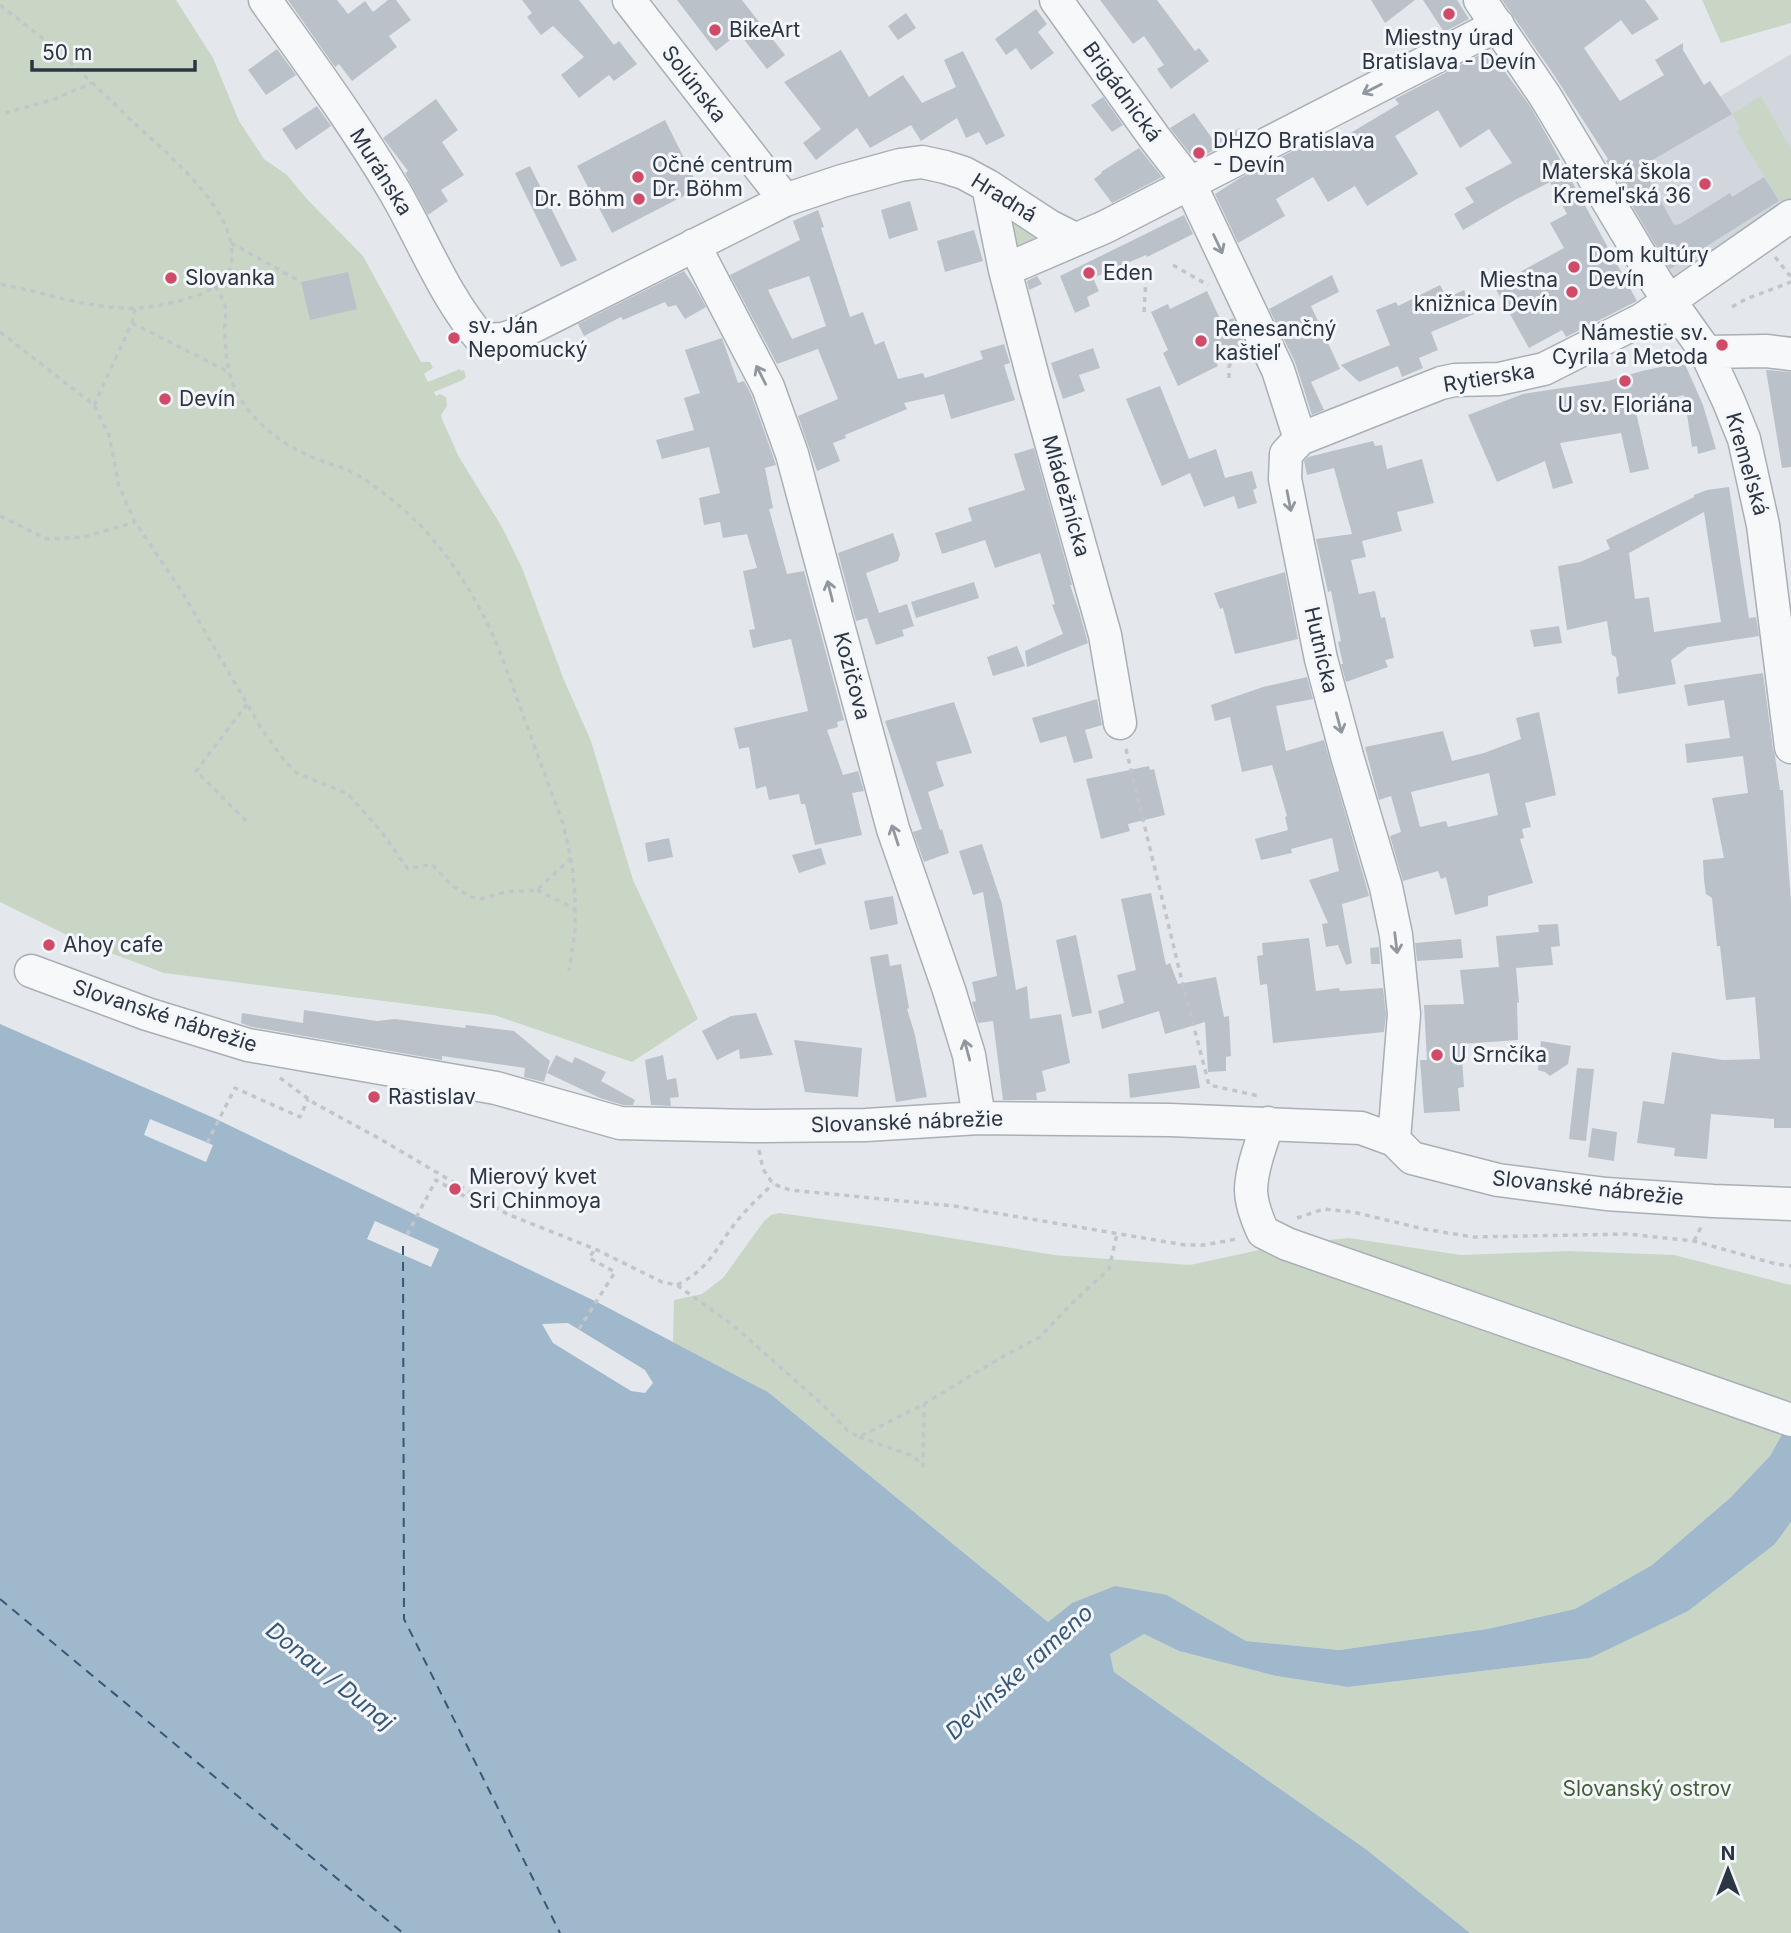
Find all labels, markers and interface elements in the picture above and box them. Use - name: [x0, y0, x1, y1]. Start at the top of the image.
- marker: Miestny úrad Bratislava - Devín: [1441, 6, 1457, 22]
- place label: BikeArt: [729, 17, 800, 42]
- marker: BikeArt: [707, 22, 723, 38]
- place label: Miestny úrad Bratislava - Devín: [1362, 25, 1536, 74]
- scale bar: [32, 28, 194, 72]
- street label: Brigádnická: [1078, 37, 1167, 147]
- text: 50 m: [42, 40, 92, 65]
- street label: Solúnska: [657, 40, 732, 127]
- one-way arrow: [1362, 83, 1383, 97]
- street label: Muránska: [345, 124, 418, 220]
- place label: DHZO Bratislava - Devín: [1213, 128, 1375, 177]
- marker: DHZO Bratislava - Devín: [1191, 145, 1207, 161]
- place label: Očné centrum Dr. Böhm: [652, 152, 793, 201]
- place label: Materská škola Kremeľská 36: [1542, 159, 1691, 208]
- street label: Hradná: [967, 168, 1042, 227]
- marker: Očné centrum Dr. Böhm: [630, 169, 646, 185]
- marker: Materská škola Kremeľská 36: [1697, 176, 1713, 192]
- place label: Dr. Böhm: [534, 186, 625, 211]
- marker: Dr. Böhm: [631, 191, 647, 207]
- one-way arrow: [1212, 233, 1226, 254]
- place label: Dom kultúry Devín: [1588, 242, 1709, 291]
- marker: Dom kultúry Devín: [1566, 259, 1582, 275]
- place label: Eden: [1103, 260, 1153, 285]
- place label: Slovanka: [185, 265, 275, 290]
- marker: Eden: [1081, 265, 1097, 281]
- place label: Miestna knižnica Devín: [1414, 267, 1558, 316]
- marker: Slovanka: [163, 270, 179, 286]
- marker: Miestna knižnica Devín: [1564, 284, 1580, 300]
- place label: sv. Ján Nepomucký: [468, 313, 588, 362]
- place label: Renesančný kaštieľ: [1215, 316, 1336, 365]
- place label: Námestie sv. Cyrila a Metoda: [1552, 320, 1708, 369]
- marker: sv. Ján Nepomucký: [446, 330, 462, 346]
- marker: Renesančný kaštieľ: [1193, 333, 1209, 349]
- marker: Námestie sv. Cyrila a Metoda: [1714, 337, 1730, 353]
- street label: Rytierska: [1441, 358, 1536, 397]
- one-way arrow: [754, 365, 768, 386]
- marker: U sv. Floriána: [1617, 373, 1633, 389]
- place label: Devín: [179, 386, 235, 411]
- marker: Devín: [157, 391, 173, 407]
- place label: U sv. Floriána: [1558, 392, 1692, 417]
- street label: Kremeľská: [1721, 409, 1774, 518]
- street label: Mládežnícka: [1037, 432, 1096, 559]
- one-way arrow: [1283, 489, 1296, 512]
- one-way arrow: [823, 580, 836, 603]
- street label: Hutnícka: [1299, 604, 1344, 695]
- street label: Kozičova: [829, 629, 876, 723]
- one-way arrow: [1333, 712, 1346, 734]
- one-way arrow: [888, 824, 900, 846]
- one-way arrow: [1390, 931, 1403, 954]
- place label: Ahoy cafe: [63, 932, 163, 957]
- marker: Ahoy cafe: [41, 937, 57, 953]
- street label: Slovanské nábrežie: [70, 974, 261, 1057]
- one-way arrow: [960, 1040, 973, 1062]
- place label: U Srnčíka: [1451, 1042, 1547, 1067]
- marker: U Srnčíka: [1429, 1047, 1445, 1063]
- place label: Rastislav: [388, 1084, 476, 1109]
- marker: Rastislav: [366, 1089, 382, 1105]
- street label: Slovanské nábrežie: [810, 1106, 1004, 1137]
- place label: Mierový kvet Sri Chinmoya: [469, 1164, 601, 1213]
- street label: Slovanské nábrežie: [1491, 1165, 1685, 1210]
- marker: Mierový kvet Sri Chinmoya: [447, 1181, 463, 1197]
- water label: Devínske rameno: [940, 1598, 1098, 1746]
- water label: Donau / Dunaj: [260, 1616, 400, 1736]
- park label: Slovanský ostrov: [1562, 1776, 1732, 1801]
- north arrow: [1693, 1835, 1763, 1905]
- text: N: [1721, 1842, 1735, 1865]

